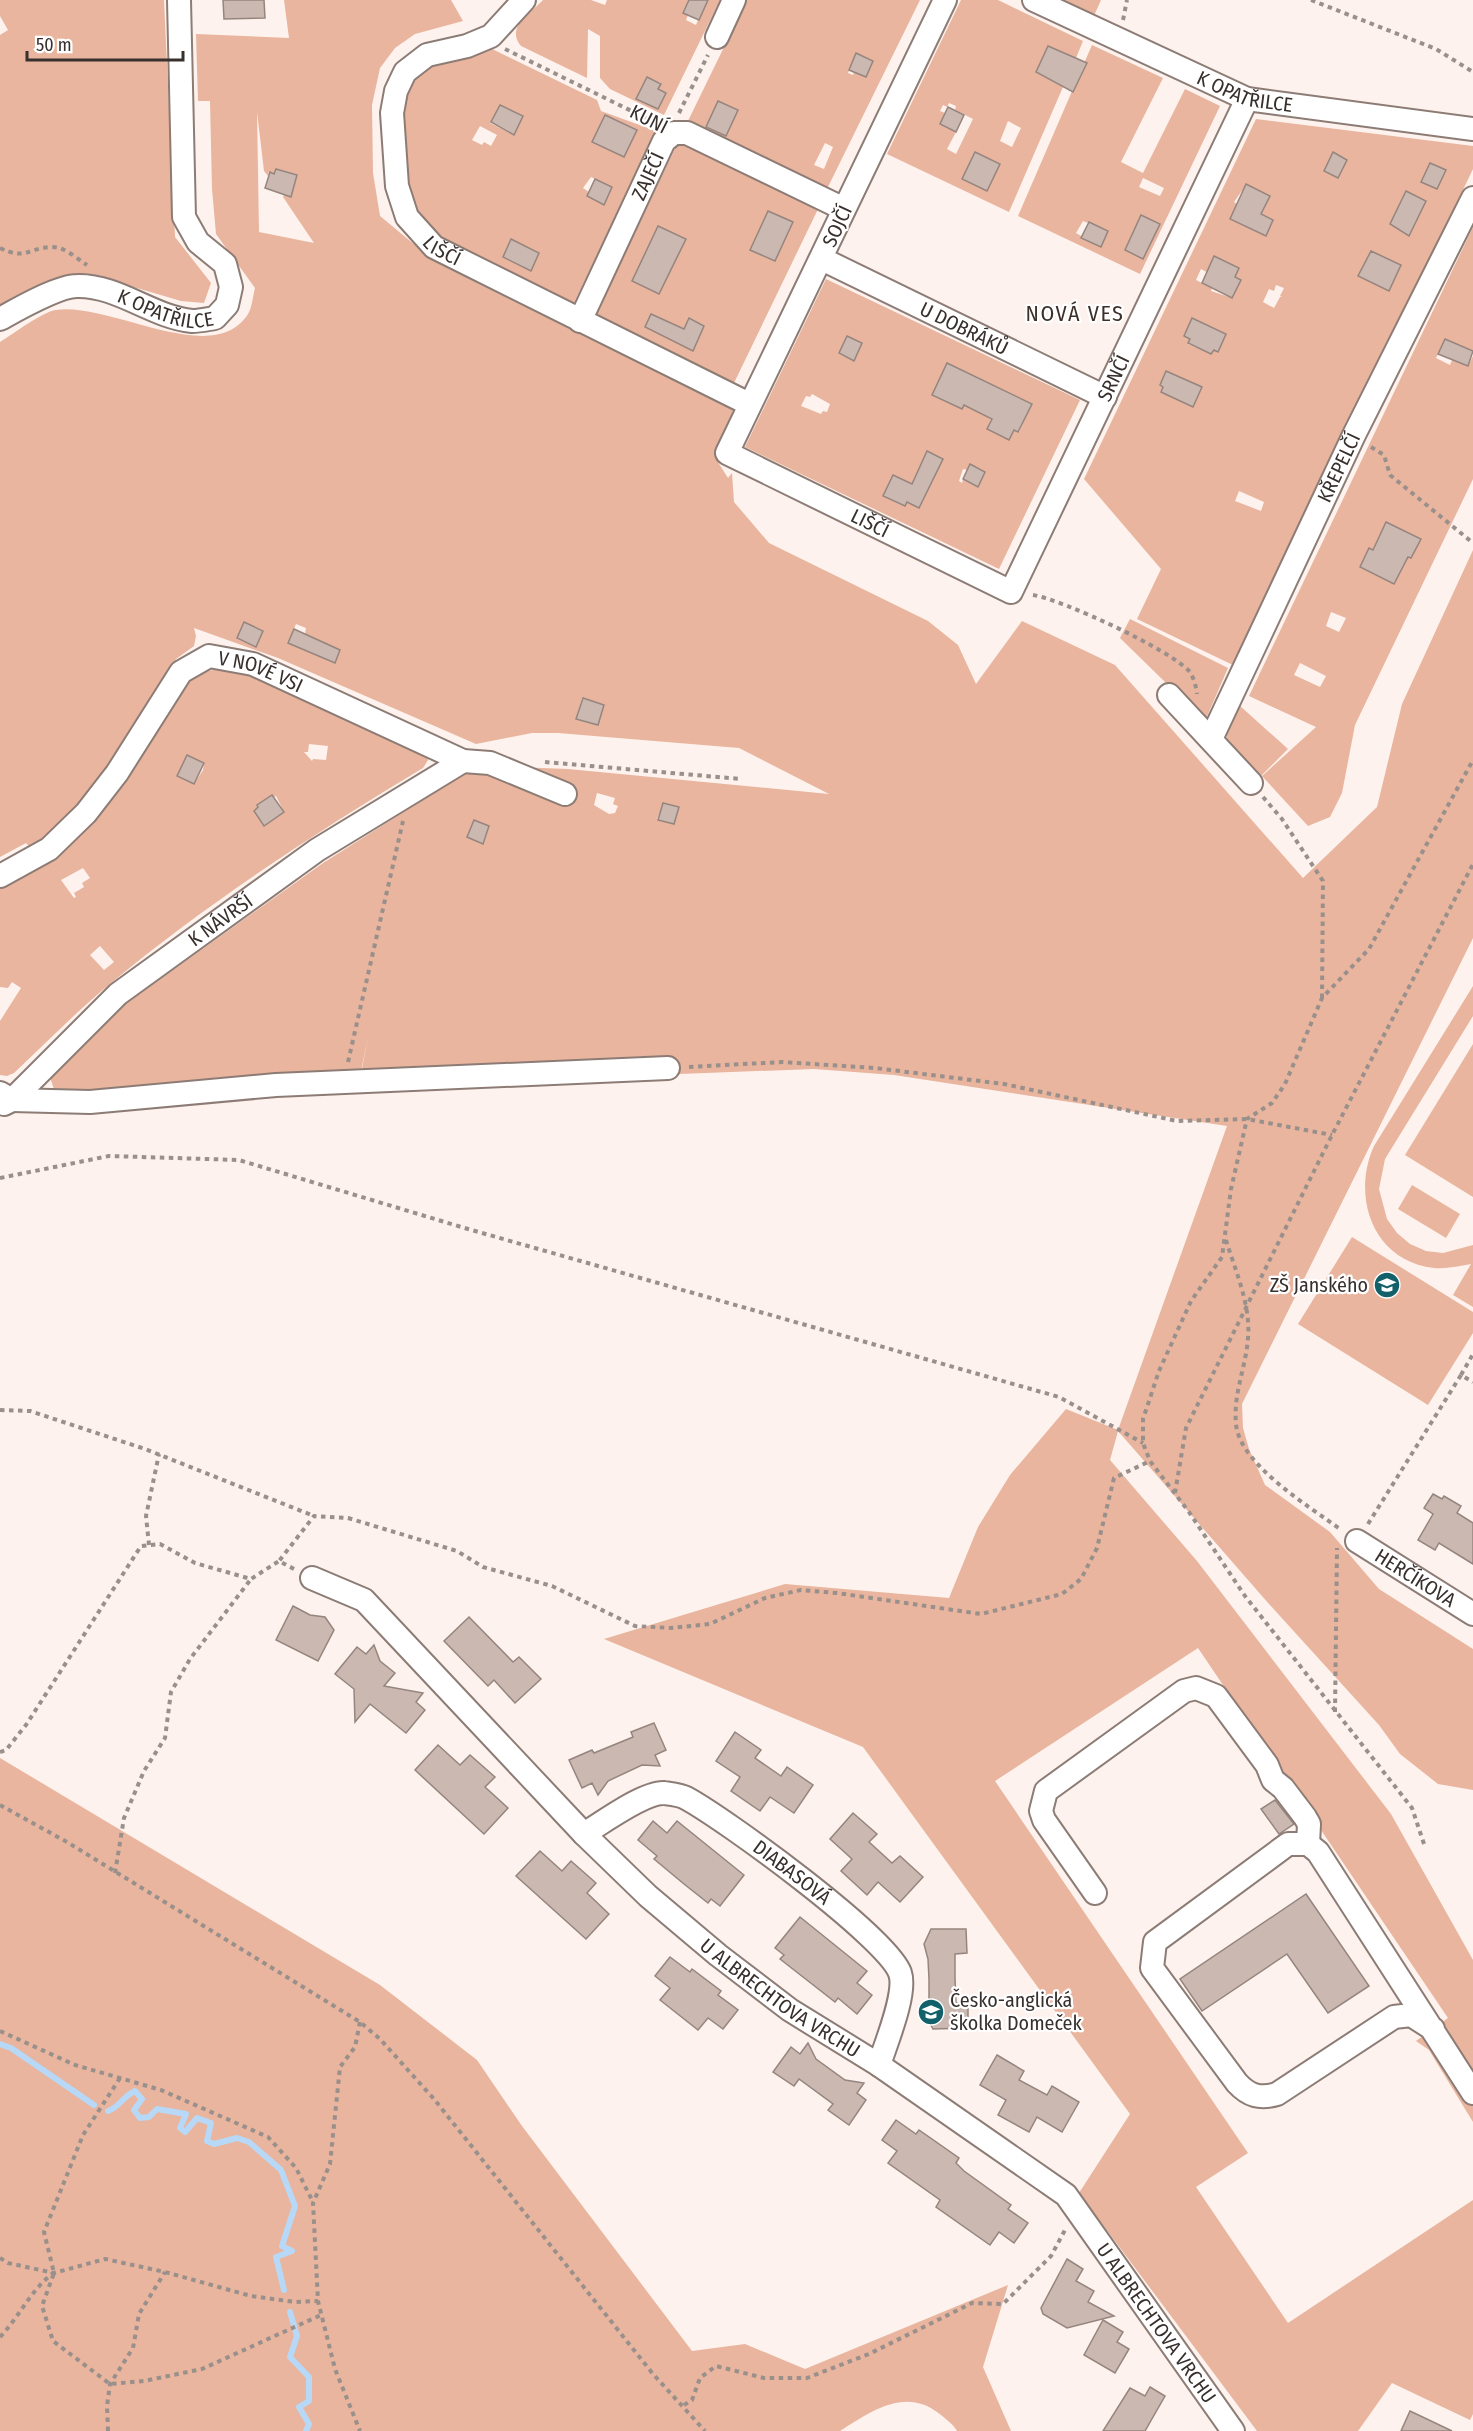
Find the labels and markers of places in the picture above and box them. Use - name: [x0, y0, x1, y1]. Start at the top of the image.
- school or university icon: ZŠ Janského: [1372, 1270, 1402, 1300]
- place label: ZŠ Janského: [1270, 1273, 1368, 1297]
- place label: Česko-anglická školka Domeček: [950, 1988, 1082, 2035]
- school or university icon: Česko-anglická školka Domeček: [916, 1997, 946, 2027]

